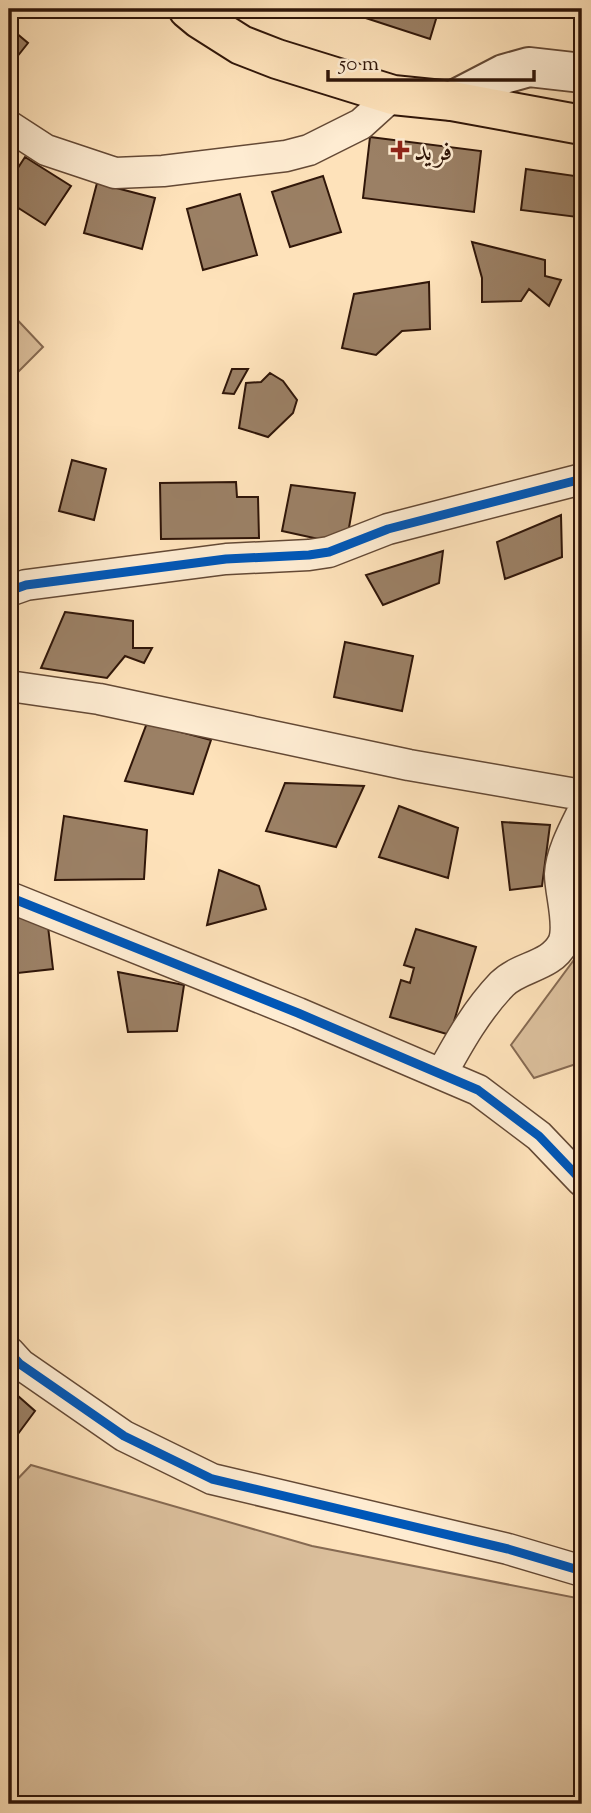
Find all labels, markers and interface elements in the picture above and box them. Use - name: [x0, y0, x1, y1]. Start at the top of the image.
- scale bar: [328, 38, 535, 82]
- text: 50 m: [338, 50, 379, 80]
- place label: فريد: [414, 133, 452, 173]
- marker: فريد: [392, 142, 408, 158]

